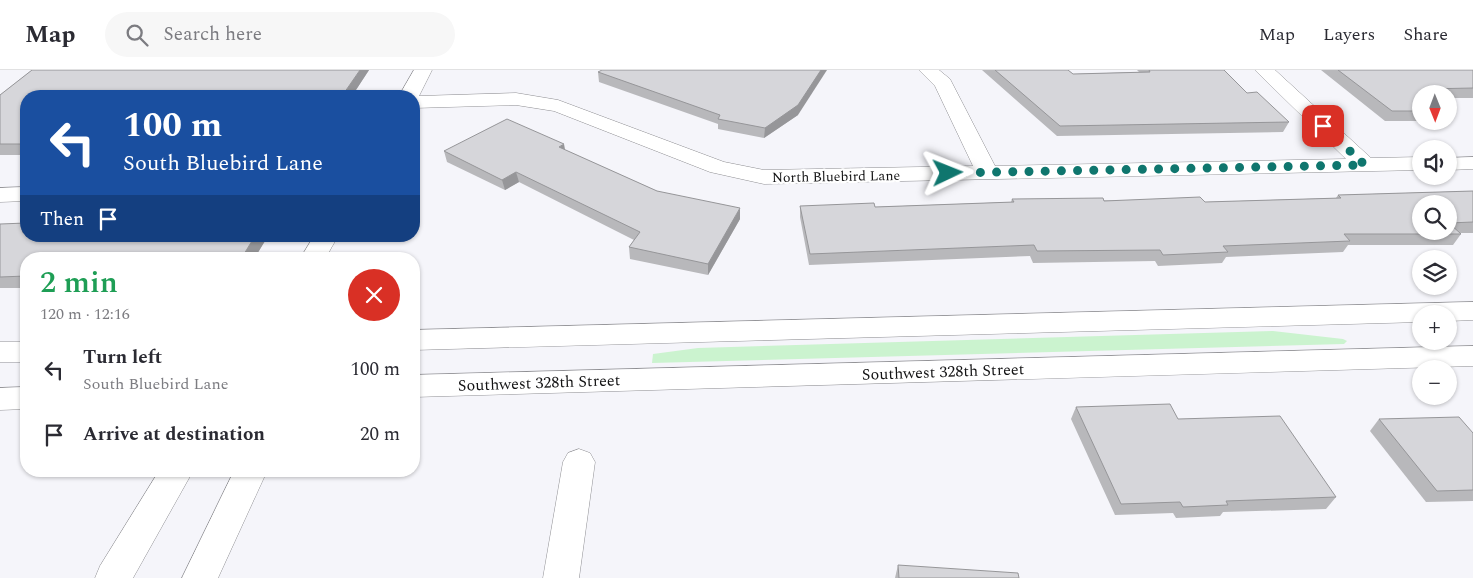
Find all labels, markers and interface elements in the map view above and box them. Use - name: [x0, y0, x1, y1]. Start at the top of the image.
- search box: [105, 12, 455, 57]
- text: Map: [25, 17, 75, 53]
- text: Search here: [163, 20, 262, 49]
- icon: search: [123, 21, 151, 49]
- text: Map: [1259, 21, 1295, 48]
- text: Layers: [1323, 21, 1375, 48]
- text: Share: [1403, 21, 1448, 48]
- north arrow: [1412, 85, 1458, 130]
- map controls: [1412, 85, 1457, 405]
- text: 100 m: [123, 99, 222, 152]
- pin: [1302, 105, 1344, 147]
- icon: left: [40, 110, 105, 175]
- icon: arrive: [1309, 112, 1337, 140]
- button: sound: [1412, 140, 1457, 185]
- position arrow: [921, 146, 973, 198]
- text: South Bluebird Lane: [123, 147, 323, 180]
- street label: North Bluebird Lane: [772, 165, 901, 188]
- button: search: [1412, 195, 1457, 240]
- text: Then: [40, 205, 84, 234]
- icon: arrive: [94, 205, 122, 233]
- button: layers: [1412, 250, 1457, 295]
- text: 2 min: [40, 260, 118, 306]
- button: close: [348, 269, 400, 321]
- text: 120 m · 12:16: [40, 302, 130, 326]
- button: +: [1412, 305, 1457, 350]
- text: Turn left: [83, 343, 162, 372]
- text: 100 m: [350, 355, 400, 384]
- icon: left: [40, 356, 68, 384]
- street label: Southwest 328th Street: [861, 357, 1025, 387]
- button: −: [1412, 360, 1457, 405]
- street label: Southwest 328th Street: [457, 368, 621, 398]
- text: South Bluebird Lane: [83, 372, 228, 396]
- text: Arrive at destination: [83, 420, 265, 449]
- text: 20 m: [360, 420, 400, 449]
- icon: arrive: [40, 421, 68, 449]

